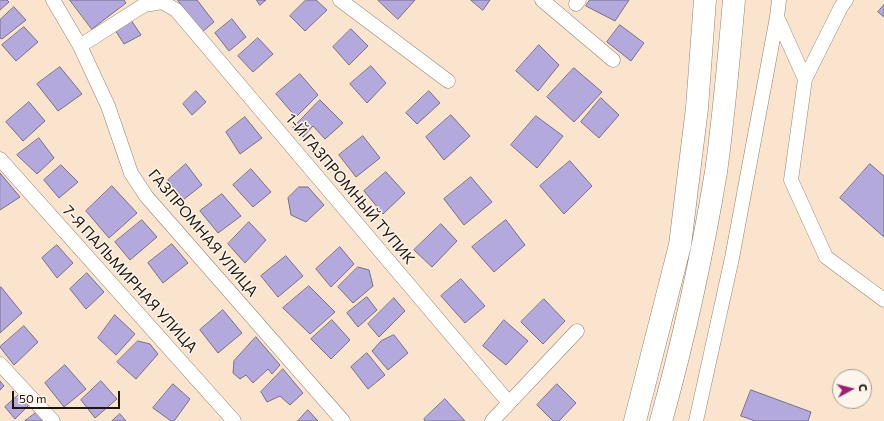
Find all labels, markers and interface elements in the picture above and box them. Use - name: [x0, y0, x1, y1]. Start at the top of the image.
- street label: 1-Й ГАЗПРОМНЫЙ ТУПИК: [282, 110, 418, 268]
- street label: ГАЗПРОМНАЯ УЛИЦА: [144, 166, 262, 300]
- street label: 7-Я ПАЛЬМИРНАЯ УЛИЦА: [59, 202, 201, 356]
- north arrow: [832, 369, 872, 409]
- scale bar: [14, 383, 122, 409]
- text: С: [857, 383, 870, 392]
- text: 50 m: [19, 391, 47, 405]

